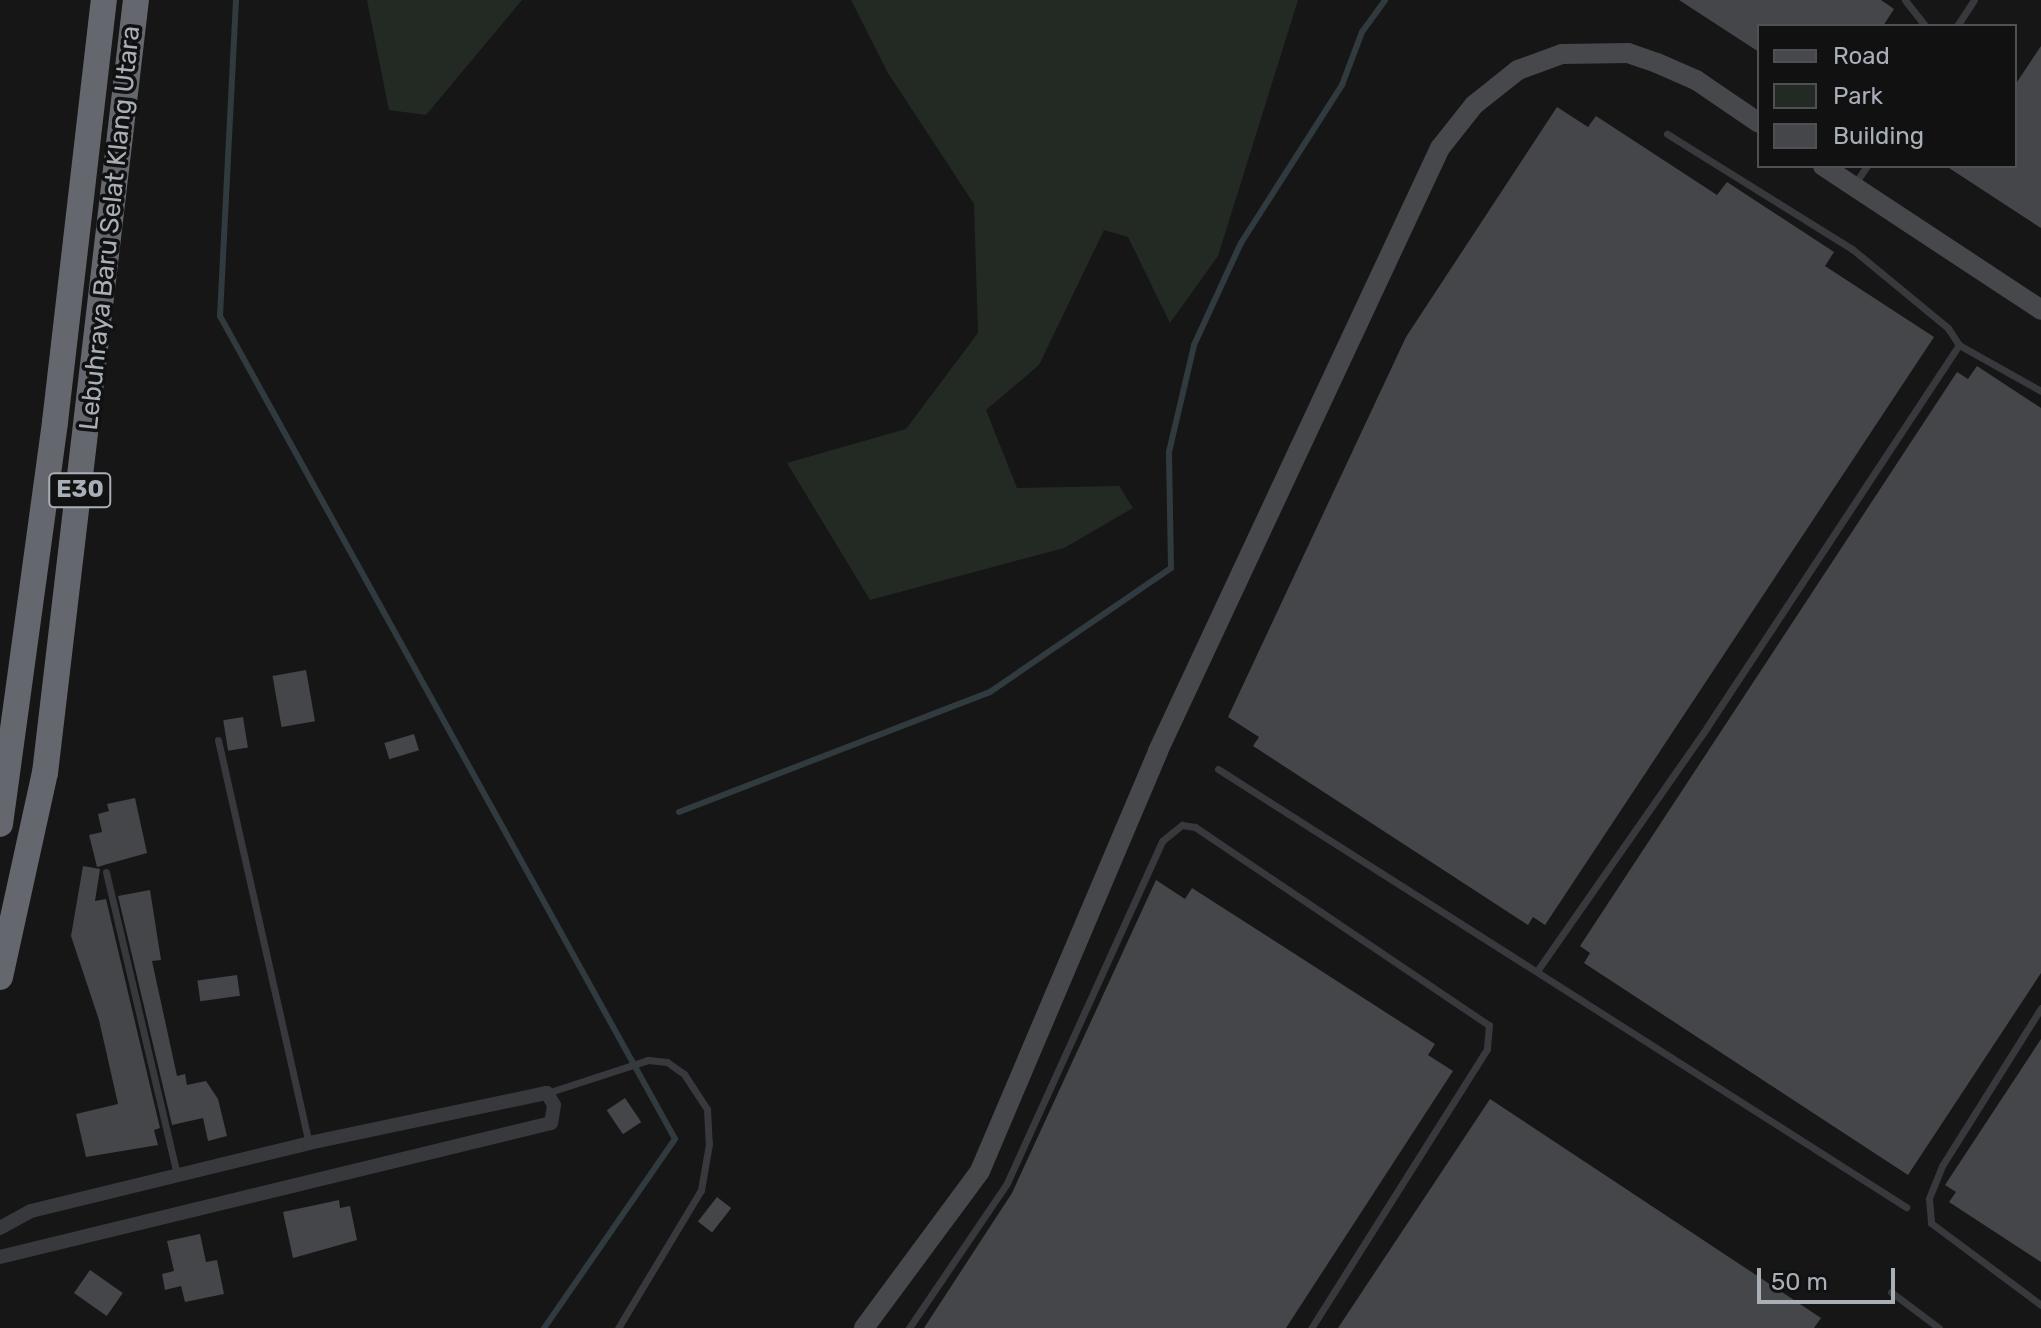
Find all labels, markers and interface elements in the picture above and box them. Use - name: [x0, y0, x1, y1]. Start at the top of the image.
- street label: Lebuhraya Baru Selat Klang Utara: [73, 24, 147, 432]
- legend: [1757, 24, 2017, 168]
- text: Road: [1833, 42, 1890, 70]
- text: Park: [1833, 82, 1883, 110]
- text: Building: [1833, 122, 1924, 150]
- road number: E30: [48, 470, 112, 510]
- scale bar: [1761, 1252, 1899, 1302]
- text: 50 m: [1771, 1268, 1828, 1296]

